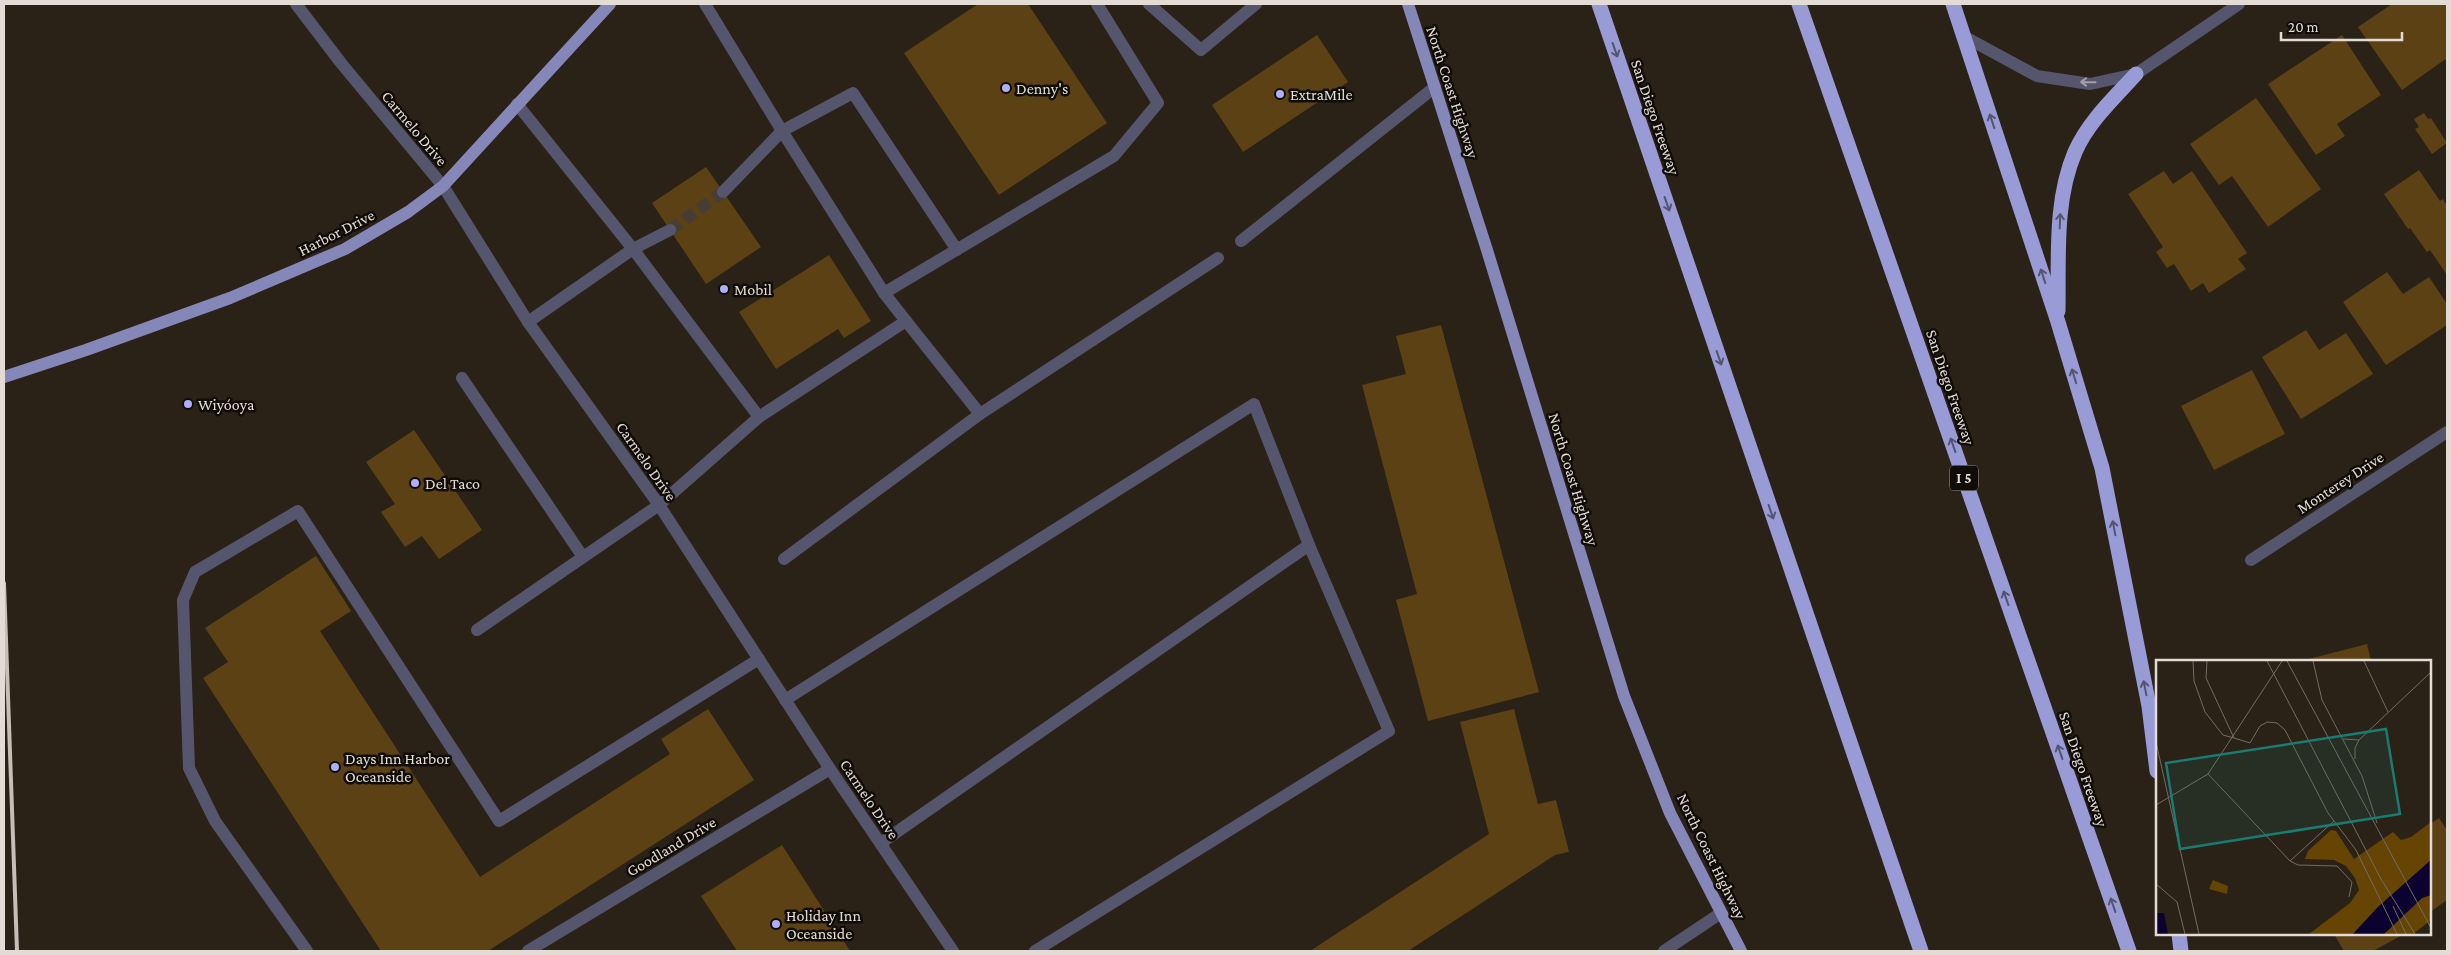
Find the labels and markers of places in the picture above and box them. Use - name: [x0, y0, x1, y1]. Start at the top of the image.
- place label: Denny's: [1016, 80, 1068, 98]
- marker: Denny's: [1000, 82, 1012, 94]
- place label: ExtraMile: [1290, 86, 1353, 103]
- marker: ExtraMile: [1274, 88, 1286, 100]
- place label: Mobil: [734, 281, 772, 298]
- marker: Mobil: [718, 283, 730, 295]
- place label: Wiyóoya: [198, 396, 255, 414]
- marker: Wiyóoya: [182, 398, 194, 410]
- place label: Del Taco: [425, 475, 480, 492]
- marker: Del Taco: [409, 477, 421, 489]
- place label: Days Inn Harbor Oceanside: [345, 750, 450, 785]
- marker: Days Inn Harbor Oceanside: [329, 761, 341, 773]
- place label: Holiday Inn Oceanside: [786, 907, 861, 942]
- marker: Holiday Inn Oceanside: [770, 918, 782, 930]

